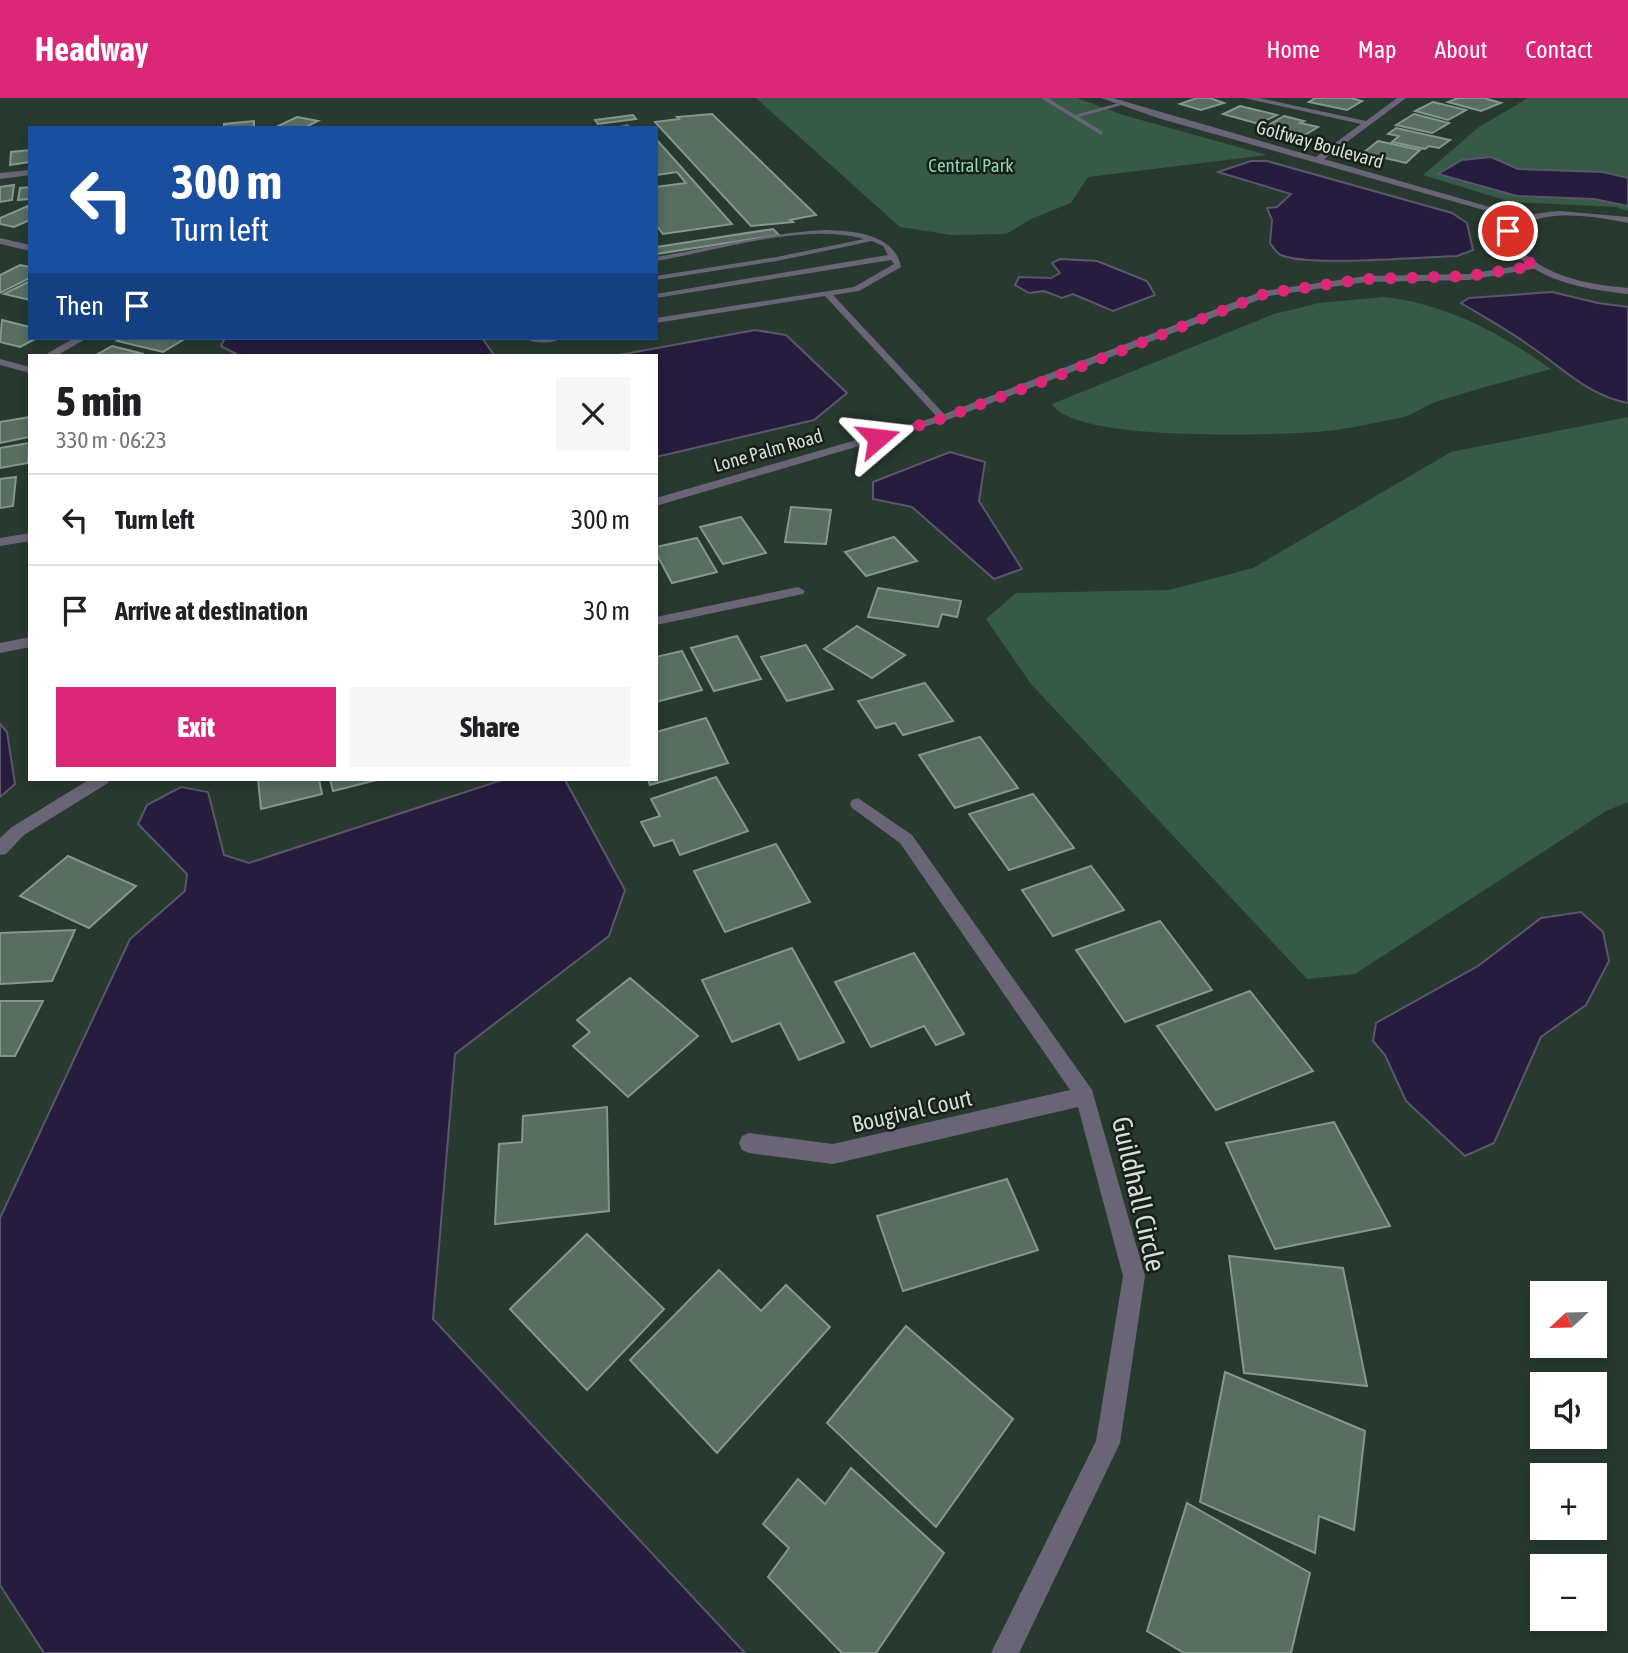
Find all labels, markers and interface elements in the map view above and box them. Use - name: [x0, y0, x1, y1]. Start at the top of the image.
- text: Headway: [35, 30, 148, 68]
- text: Home: [1266, 36, 1320, 63]
- text: Map: [1358, 36, 1396, 63]
- text: About: [1434, 36, 1487, 63]
- text: Contact: [1525, 36, 1593, 63]
- street label: Golfway Boulevard: [1254, 115, 1386, 173]
- text: 300 m: [171, 153, 282, 209]
- icon: left: [56, 154, 147, 245]
- park label: Central Park: [928, 154, 1014, 176]
- pin: [1478, 201, 1538, 261]
- text: Turn left: [171, 211, 269, 248]
- icon: arrive: [1489, 212, 1527, 250]
- icon: arrive: [118, 287, 156, 325]
- text: Then: [56, 291, 104, 321]
- text: 5 min: [56, 377, 142, 425]
- button: close: [556, 377, 630, 451]
- position arrow: [841, 401, 915, 475]
- street label: Lone Palm Road: [711, 424, 825, 476]
- text: 330 m · 06:23: [56, 427, 167, 453]
- icon: left: [56, 501, 94, 539]
- text: Turn left: [115, 505, 195, 535]
- text: 300 m: [571, 505, 630, 535]
- icon: arrive: [56, 592, 94, 630]
- text: Arrive at destination: [115, 596, 308, 626]
- text: 30 m: [583, 596, 630, 626]
- button: Exit: [56, 687, 336, 767]
- button: Share: [350, 687, 630, 767]
- street label: Bougival Court: [849, 1085, 975, 1137]
- street label: Guildhall Circle: [1106, 1113, 1172, 1275]
- north arrow: [1530, 1281, 1606, 1358]
- map controls: [1530, 1281, 1607, 1631]
- button: sound: [1530, 1372, 1607, 1449]
- button: +: [1530, 1463, 1607, 1540]
- button: −: [1530, 1554, 1607, 1631]

